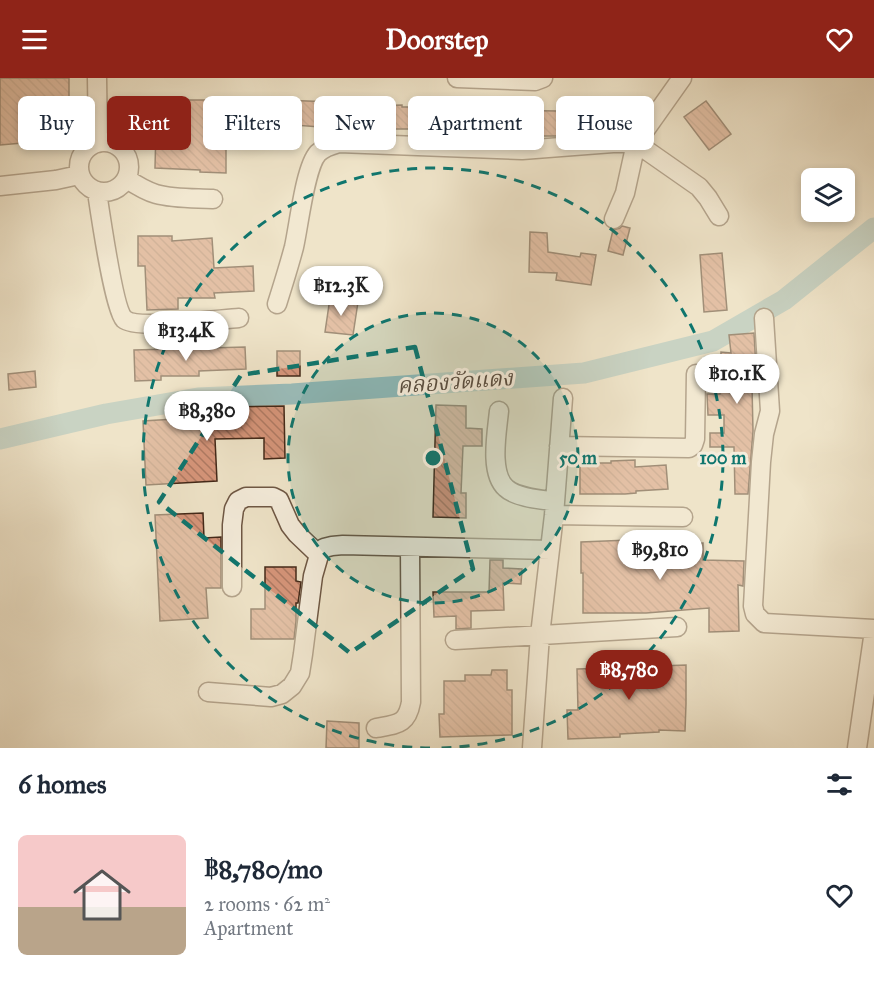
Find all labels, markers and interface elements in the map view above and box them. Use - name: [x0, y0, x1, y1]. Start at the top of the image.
- icon: menu: [18, 23, 51, 56]
- text: Doorstep: [385, 23, 489, 56]
- icon: heart: [823, 23, 856, 56]
- chip: Buy: [18, 96, 95, 150]
- chip: Rent: [107, 96, 191, 150]
- chip: Filters: [203, 96, 302, 150]
- chip: New: [314, 96, 396, 150]
- chip: Apartment: [408, 96, 544, 150]
- chip: House: [556, 96, 654, 150]
- map controls: [801, 168, 855, 222]
- button: layers: [801, 168, 855, 222]
- pin: ฿12.3K: [292, 266, 390, 317]
- text: ฿12.3K: [313, 273, 369, 297]
- pin: ฿13.4K: [137, 311, 235, 362]
- text: ฿13.4K: [158, 318, 214, 342]
- pin: ฿10.1K: [688, 354, 786, 405]
- text: ฿10.1K: [709, 361, 765, 385]
- water label: คลองวัดแดง: [396, 364, 515, 399]
- pin: ฿8,380: [158, 391, 256, 442]
- text: ฿8,380: [178, 398, 236, 422]
- text: 50 m: [559, 447, 598, 469]
- text: 100 m: [700, 447, 747, 469]
- centre of rings: [423, 448, 443, 468]
- pin: ฿9,810: [611, 530, 709, 581]
- text: ฿9,810: [631, 537, 689, 561]
- pin: ฿8,780: [580, 650, 678, 701]
- text: ฿8,780: [600, 657, 658, 681]
- text: 6 homes: [18, 768, 107, 800]
- icon: filters: [823, 768, 856, 801]
- text: ฿8,780/mo: [204, 853, 322, 885]
- icon: home: [66, 859, 138, 931]
- icon: heart: [823, 879, 856, 912]
- text: 2 rooms · 62 m²: [204, 892, 330, 916]
- text: Apartment: [204, 916, 293, 940]

